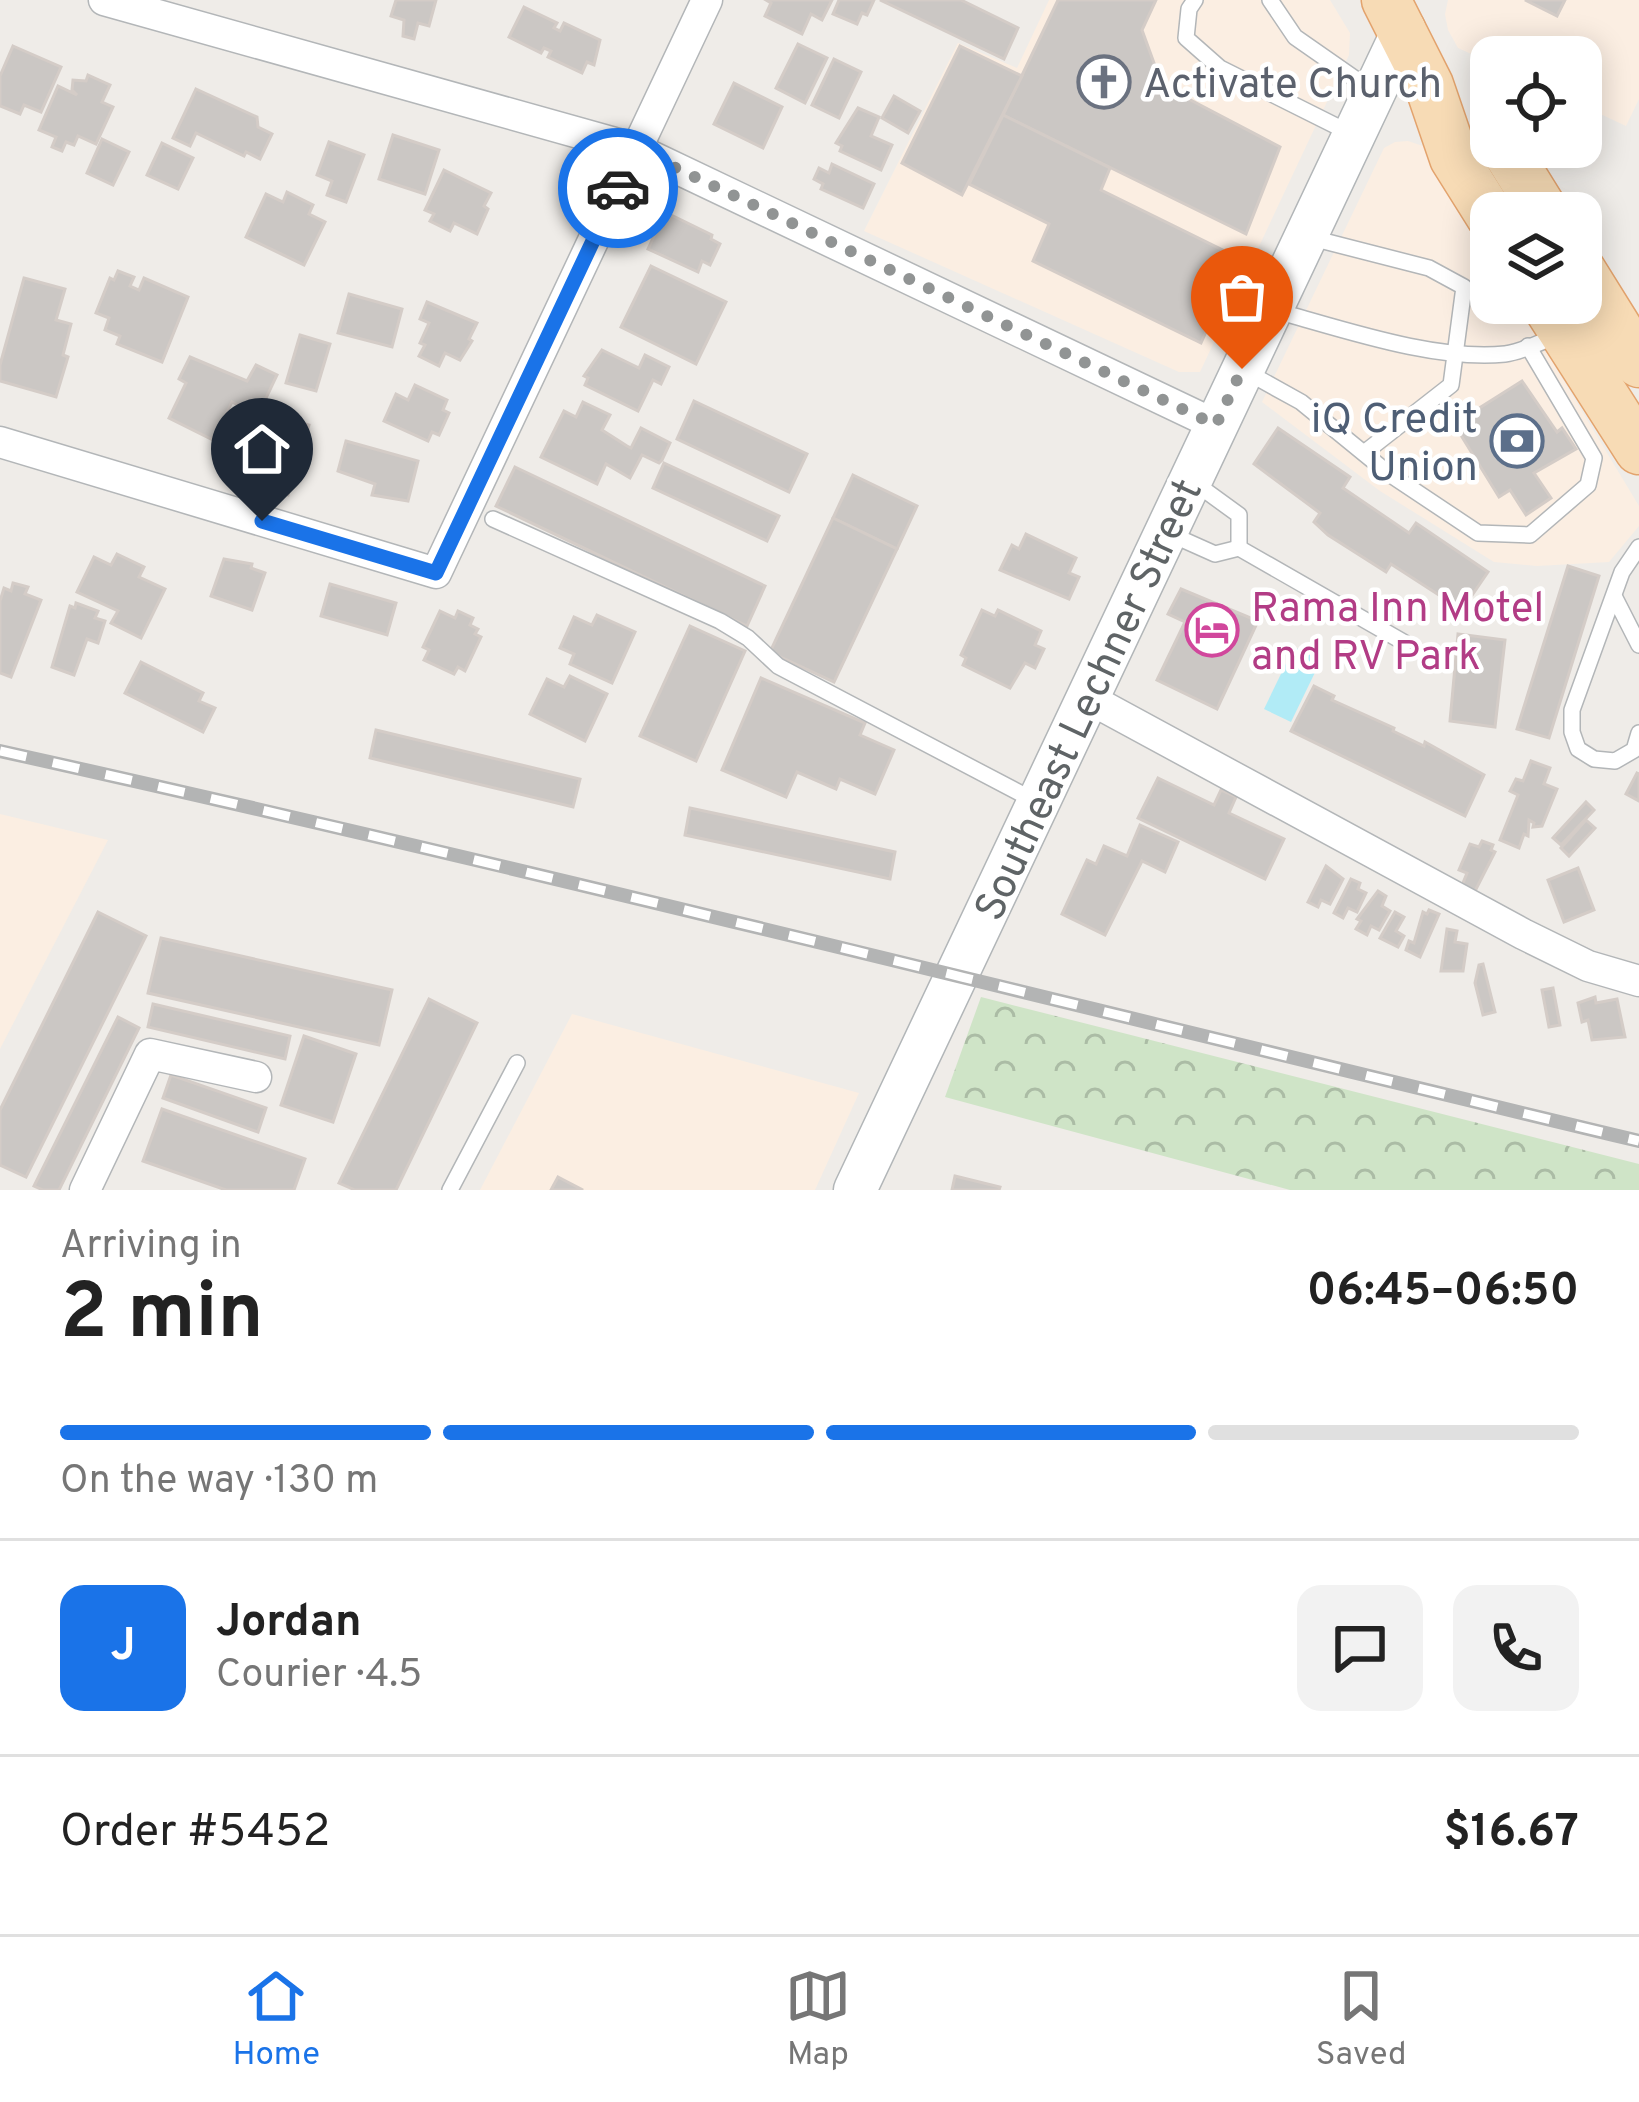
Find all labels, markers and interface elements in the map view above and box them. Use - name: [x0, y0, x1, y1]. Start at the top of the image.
- map controls: [1470, 36, 1602, 324]
- button: locate: [1470, 36, 1602, 168]
- church icon: Activate Church: [1076, 54, 1132, 110]
- place label: Activate Church: [1143, 60, 1442, 113]
- courier: [558, 128, 678, 248]
- icon: car: [585, 155, 651, 221]
- button: layers: [1470, 192, 1602, 324]
- pin: [1191, 246, 1293, 369]
- icon: bag: [1209, 264, 1275, 330]
- place label: iQ Credit Union: [1311, 395, 1478, 496]
- pin: [211, 398, 313, 521]
- bank icon: iQ Credit Union: [1489, 413, 1545, 469]
- icon: home: [229, 416, 295, 482]
- street label: Southeast Lechner Street: [965, 472, 1217, 930]
- place label: Rama Inn Motel and RV Park: [1251, 584, 1544, 685]
- hotel icon: Rama Inn Motel and RV Park: [1184, 602, 1240, 658]
- text: Arriving in: [60, 1223, 242, 1272]
- text: 06:45–06:50: [1307, 1264, 1579, 1321]
- text: 2 min: [60, 1267, 264, 1366]
- text: On the way · 130 m: [60, 1458, 378, 1507]
- button: chat: [1297, 1585, 1423, 1711]
- button: phone: [1453, 1585, 1579, 1711]
- text: Jordan: [216, 1595, 362, 1652]
- text: J: [110, 1619, 136, 1676]
- text: Courier · 4.5: [216, 1652, 422, 1701]
- text: Order #5452: [60, 1805, 330, 1862]
- text: $16.67: [1443, 1805, 1579, 1862]
- tab: Home: [232, 1963, 320, 2077]
- tab: Map: [785, 1963, 851, 2077]
- tab: Saved: [1316, 1963, 1407, 2077]

